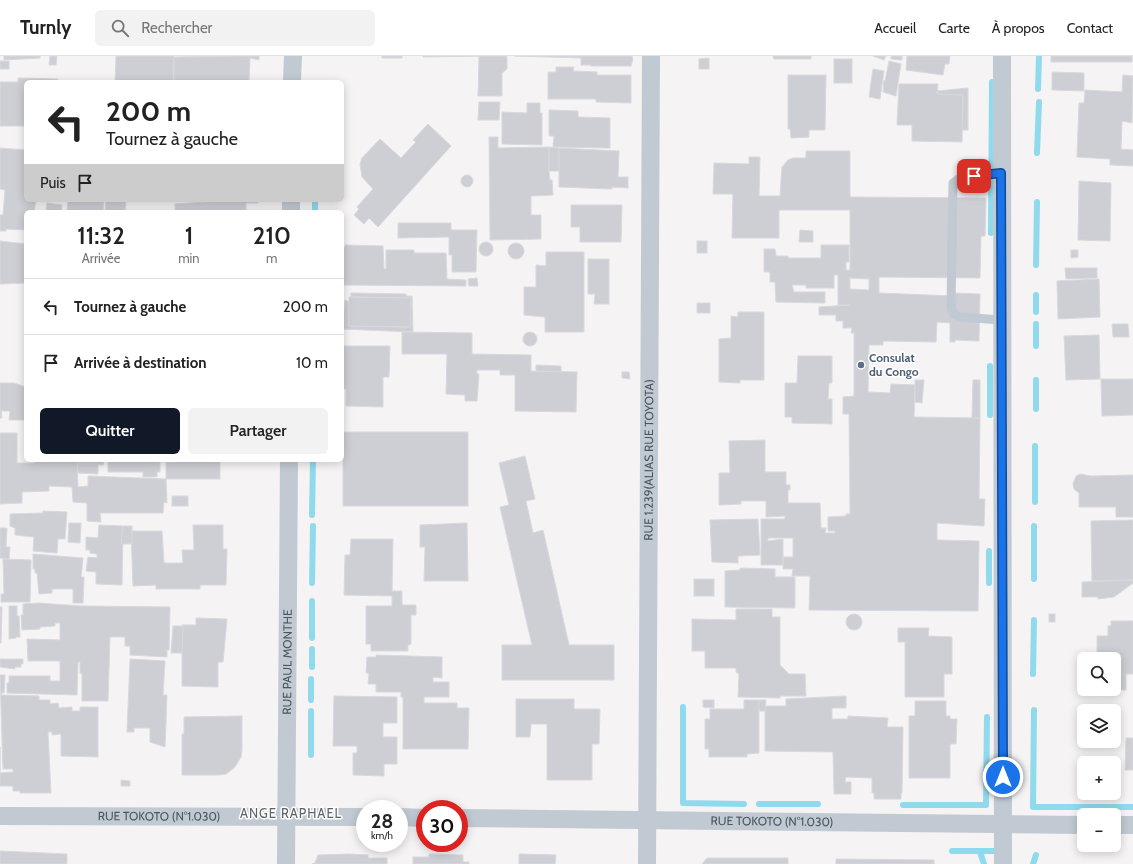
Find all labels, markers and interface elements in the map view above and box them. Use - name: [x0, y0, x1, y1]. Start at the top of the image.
- search box: [95, 10, 375, 46]
- text: Turnly: [20, 16, 71, 39]
- icon: search: [109, 17, 131, 39]
- text: Rechercher: [141, 19, 212, 37]
- text: Accueil: [874, 19, 916, 37]
- text: Carte: [938, 19, 970, 37]
- text: À propos: [992, 19, 1045, 37]
- text: Contact: [1067, 19, 1113, 37]
- text: 200 m: [106, 94, 191, 128]
- icon: left: [40, 96, 92, 148]
- text: Tournez à gauche: [106, 128, 238, 150]
- pin: [957, 159, 991, 193]
- icon: arrive: [963, 165, 985, 187]
- icon: arrive: [74, 172, 96, 194]
- text: Puis: [40, 174, 66, 192]
- text: 11:32: [77, 221, 125, 250]
- text: 1: [185, 221, 193, 250]
- text: 210: [253, 221, 291, 250]
- text: Arrivée: [82, 250, 120, 266]
- text: min: [178, 250, 200, 266]
- text: m: [266, 250, 277, 266]
- icon: left: [40, 296, 62, 318]
- text: Tournez à gauche: [74, 298, 186, 316]
- text: 200 m: [283, 298, 328, 316]
- place label: Consulat du Congo: [869, 350, 919, 379]
- icon: arrive: [40, 352, 62, 374]
- text: Arrivée à destination: [74, 354, 206, 372]
- text: 10 m: [296, 354, 328, 372]
- marker: Consulat du Congo: [856, 360, 866, 370]
- street label: RUE 1.239(ALIAS RUE TOYOTA): [641, 379, 656, 541]
- button: Quitter: [40, 408, 180, 454]
- button: Partager: [188, 408, 328, 454]
- street label: RUE PAUL MONTHE: [279, 609, 295, 715]
- map controls: [1077, 652, 1121, 852]
- button: search: [1077, 652, 1121, 696]
- button: layers: [1077, 704, 1121, 748]
- position arrow: [982, 756, 1024, 798]
- button: +: [1077, 756, 1121, 800]
- speed limit sign: 30: [416, 800, 468, 852]
- district label: ANGE RAPHAEL: [240, 805, 342, 821]
- street label: RUE TOKOTO (N°1.030): [98, 808, 220, 824]
- button: −: [1077, 808, 1121, 852]
- text: 28: [371, 809, 393, 833]
- street label: RUE TOKOTO (N°1.030): [711, 813, 833, 829]
- text: km/h: [371, 829, 393, 842]

